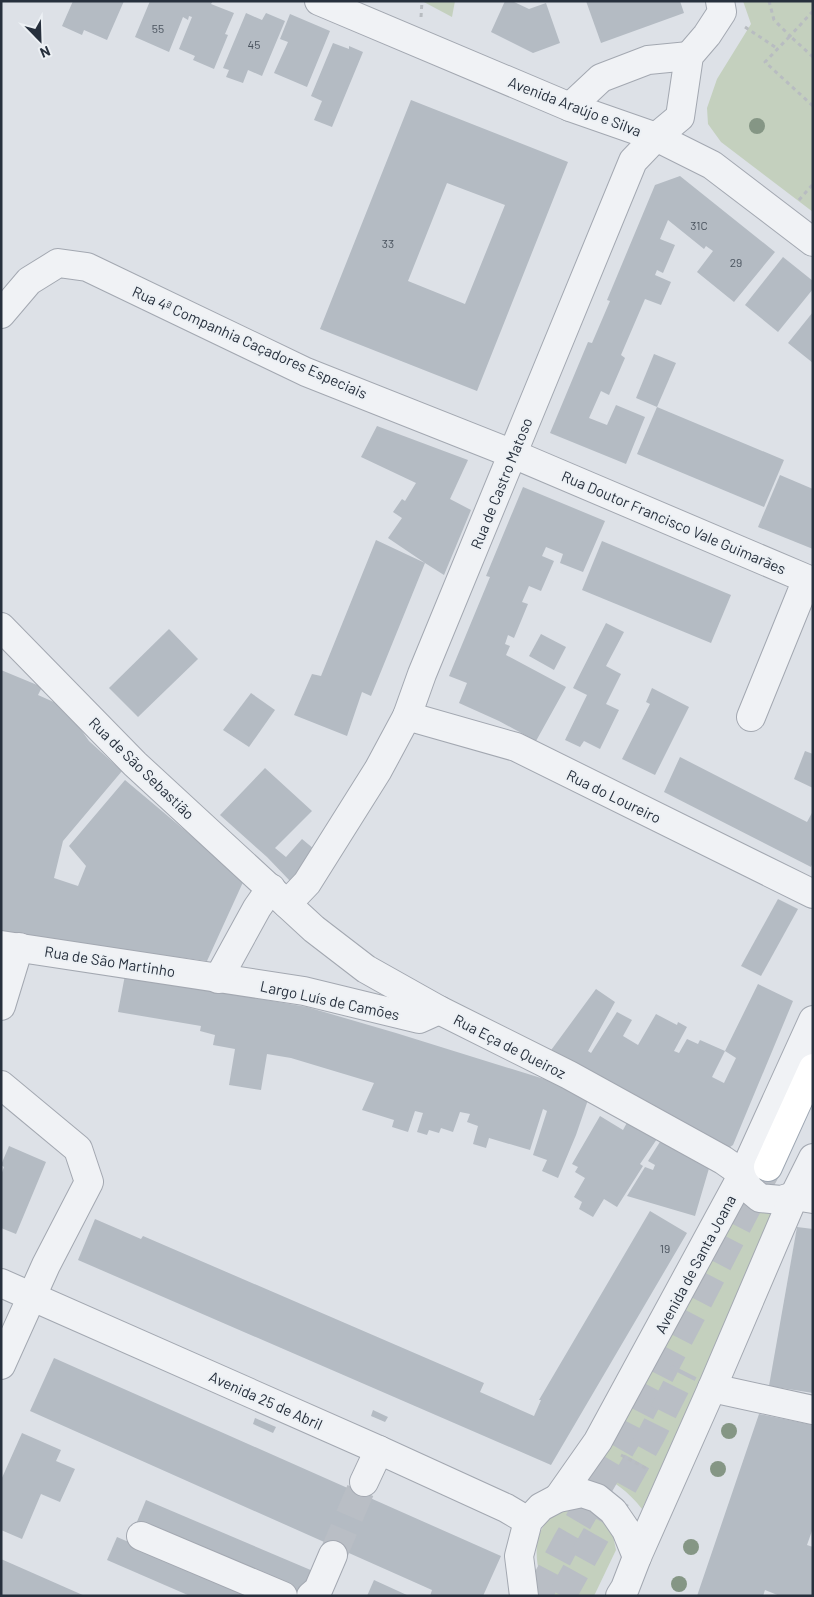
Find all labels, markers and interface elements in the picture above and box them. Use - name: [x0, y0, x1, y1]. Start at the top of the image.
- north arrow: [15, 15, 65, 65]
- house number: 55: [152, 21, 164, 35]
- house number: 45: [248, 37, 260, 51]
- text: N: [38, 43, 53, 62]
- street label: Avenida Araújo e Silva: [506, 72, 644, 140]
- house number: 31C: [690, 218, 708, 232]
- house number: 33: [382, 236, 394, 250]
- house number: 29: [730, 255, 742, 269]
- street label: Rua 4ª Companhia Caçadores Especiais: [130, 282, 370, 402]
- street label: Rua de Castro Matoso: [466, 415, 536, 551]
- street label: Rua Doutor Francisco Vale Guimarães: [559, 466, 789, 578]
- street label: Rua de São Sebastião: [86, 713, 198, 823]
- street label: Rua do Loureiro: [564, 765, 664, 827]
- street label: Rua de São Martinho: [43, 942, 177, 980]
- street label: Largo Luís de Camões: [259, 976, 401, 1024]
- street label: Rua Eça de Queiroz: [451, 1010, 569, 1082]
- street label: Avenida de Santa Joana: [651, 1192, 739, 1336]
- house number: 19: [660, 1241, 670, 1255]
- street label: Avenida 25 de Abril: [206, 1367, 326, 1433]

